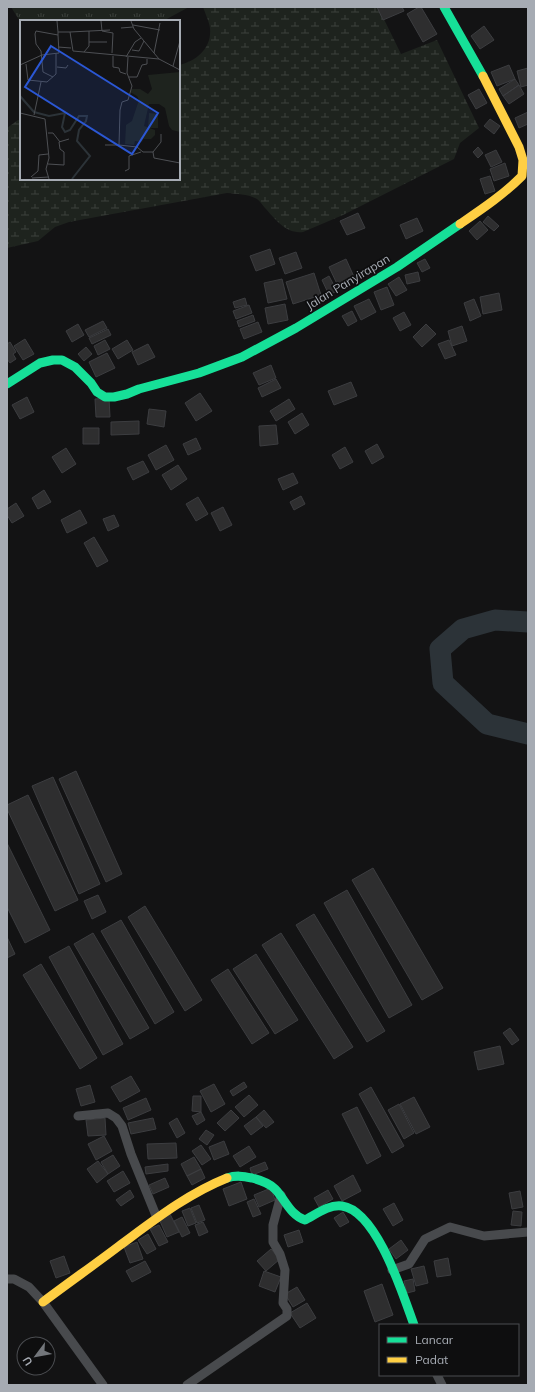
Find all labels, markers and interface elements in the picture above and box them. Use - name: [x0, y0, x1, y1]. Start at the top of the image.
- inset map: [20, 20, 180, 180]
- street label: Jalan Panyirapan: [303, 251, 392, 313]
- legend: [379, 1324, 519, 1376]
- text: Lancar: [415, 1332, 454, 1347]
- north arrow: [16, 1336, 56, 1376]
- text: Padat: [415, 1352, 448, 1367]
- text: U: [19, 1354, 36, 1368]

